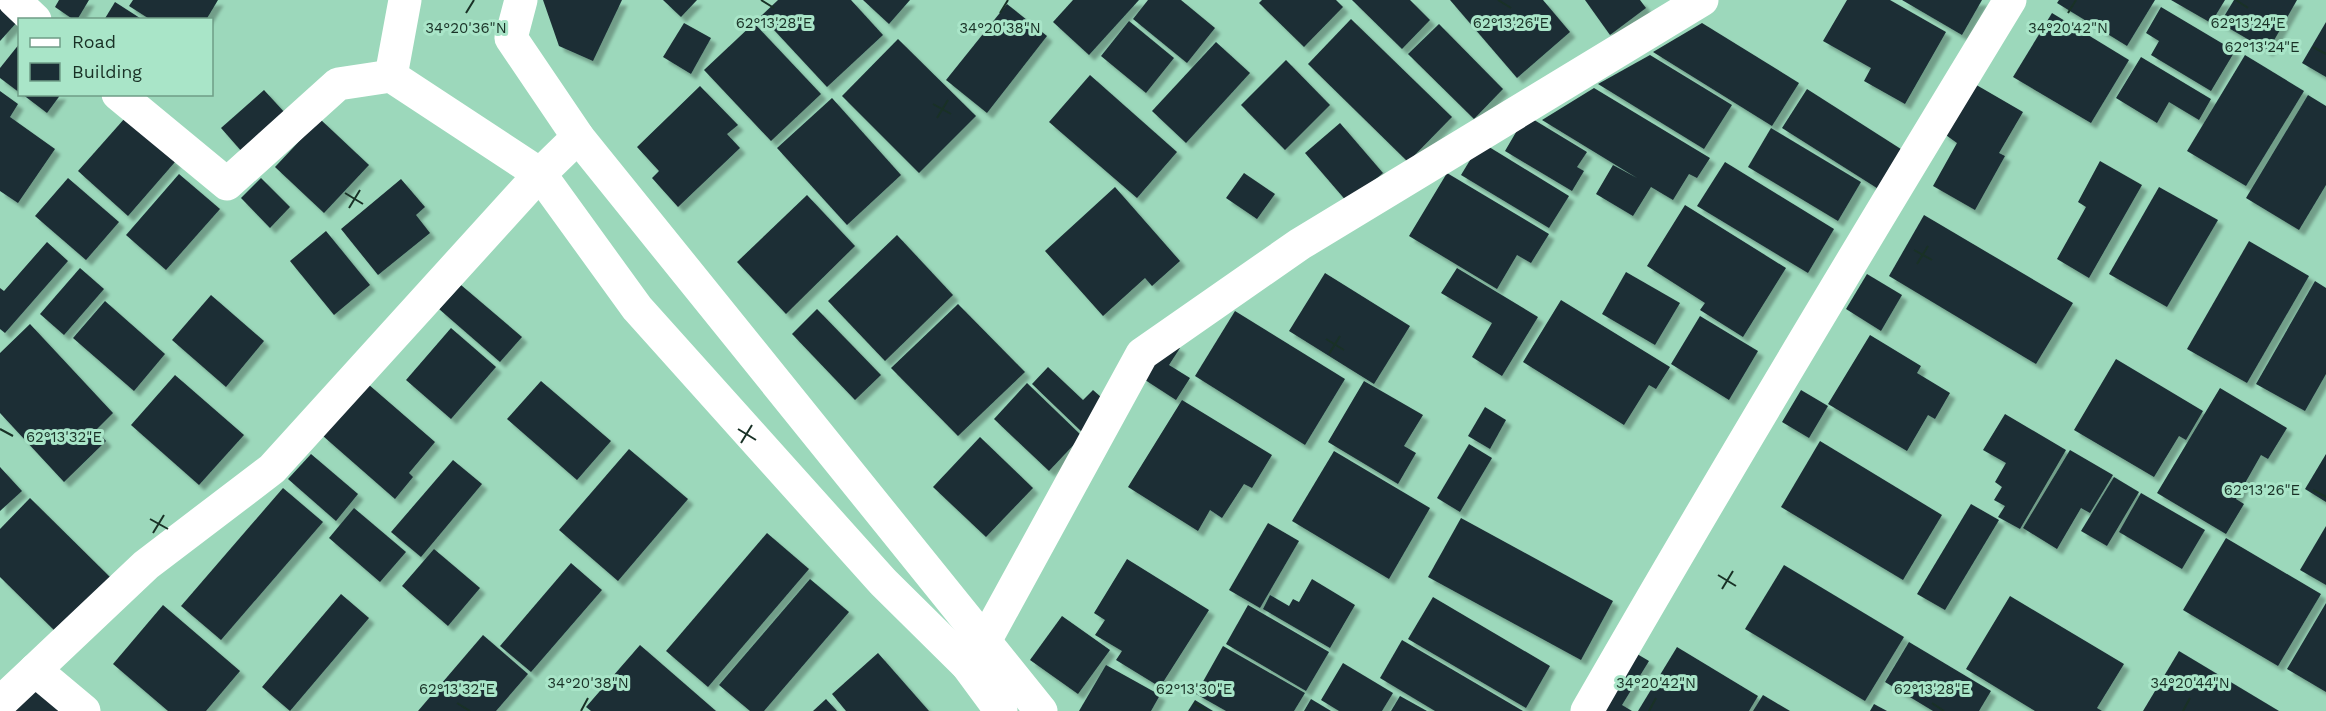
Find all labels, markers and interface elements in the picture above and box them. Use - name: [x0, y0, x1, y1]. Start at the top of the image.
- text: 62°13'28"E: [736, 14, 812, 32]
- text: 62°13'26"E: [1473, 14, 1549, 32]
- text: 62°13'24"E: [2210, 14, 2286, 32]
- legend: [18, 18, 213, 96]
- text: 34°20'36"N: [425, 19, 507, 37]
- text: 34°20'38"N: [959, 19, 1041, 37]
- text: 34°20'42"N: [2028, 19, 2108, 37]
- text: Road: [72, 31, 116, 52]
- text: 62°13'24"E: [2224, 38, 2300, 56]
- text: Building: [72, 61, 142, 82]
- text: 62°13'32"E: [26, 428, 102, 446]
- text: 62°13'26"E: [2224, 481, 2300, 499]
- text: 34°20'38"N: [547, 674, 629, 692]
- text: 34°20'42"N: [1616, 674, 1696, 692]
- text: 34°20'44"N: [2150, 674, 2230, 692]
- text: 62°13'32"E: [419, 680, 495, 698]
- text: 62°13'30"E: [1156, 680, 1232, 698]
- text: 62°13'28"E: [1894, 680, 1970, 698]

